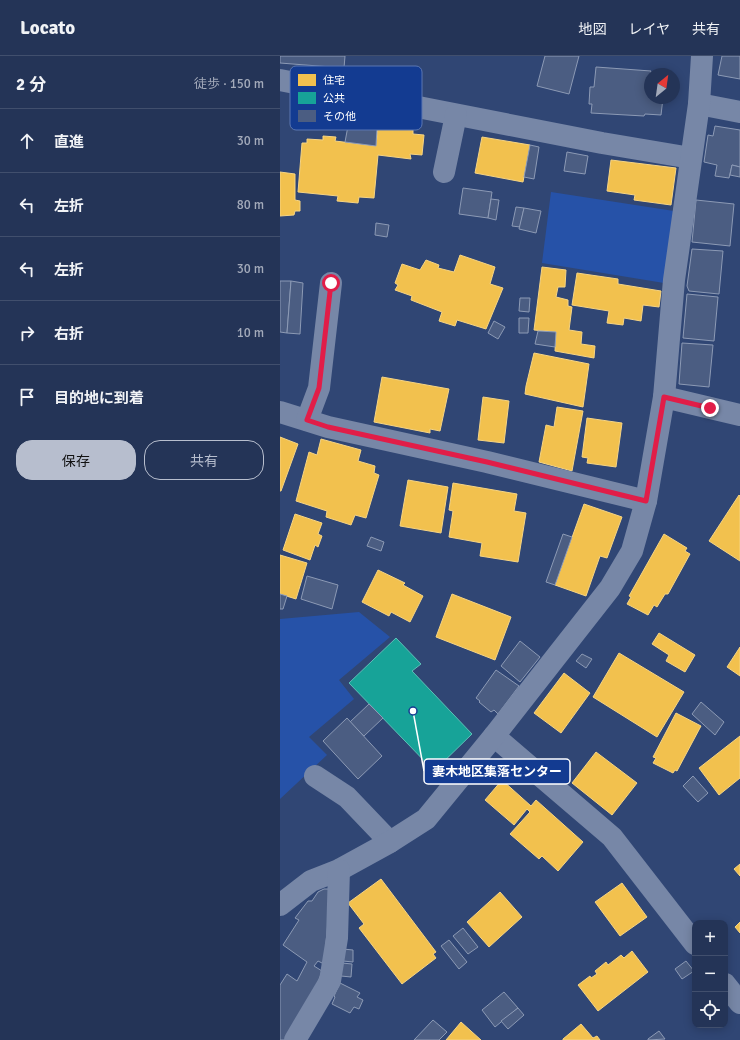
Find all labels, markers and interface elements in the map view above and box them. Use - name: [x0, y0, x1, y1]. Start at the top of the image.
- text: Locato: [20, 16, 75, 40]
- text: 地図: [578, 21, 606, 38]
- text: レイヤ: [628, 21, 670, 38]
- text: 共有: [692, 21, 720, 38]
- legend: [290, 66, 422, 130]
- north arrow: [644, 68, 680, 104]
- text: 2 分: [16, 74, 46, 95]
- text: 住宅: [323, 74, 345, 87]
- text: 徒歩 · 150 m: [194, 76, 264, 92]
- text: 公共: [323, 92, 345, 105]
- text: その他: [323, 110, 356, 123]
- icon: ahead: [16, 130, 38, 152]
- text: 直進: [54, 133, 84, 151]
- text: 30 m: [237, 133, 264, 149]
- icon: left: [16, 194, 38, 216]
- text: 左折: [54, 197, 84, 215]
- text: 80 m: [237, 197, 264, 213]
- icon: left: [16, 258, 38, 280]
- text: 左折: [54, 261, 84, 279]
- text: 30 m: [237, 261, 264, 277]
- route start: [322, 274, 340, 292]
- icon: right: [16, 322, 38, 344]
- text: 右折: [54, 325, 84, 343]
- text: 10 m: [237, 325, 264, 341]
- icon: arrive: [16, 386, 38, 408]
- text: 目的地に到着: [54, 389, 144, 407]
- route end: [701, 399, 719, 417]
- button: 保存: [16, 440, 136, 480]
- button: 共有: [144, 440, 264, 480]
- callout: 妻木地区集落センター: [424, 759, 570, 784]
- text: 妻木地区集落センター: [432, 764, 562, 780]
- map controls: [692, 920, 728, 1028]
- button: +: [692, 920, 728, 956]
- button: −: [692, 956, 728, 992]
- button: locate: [692, 992, 728, 1028]

